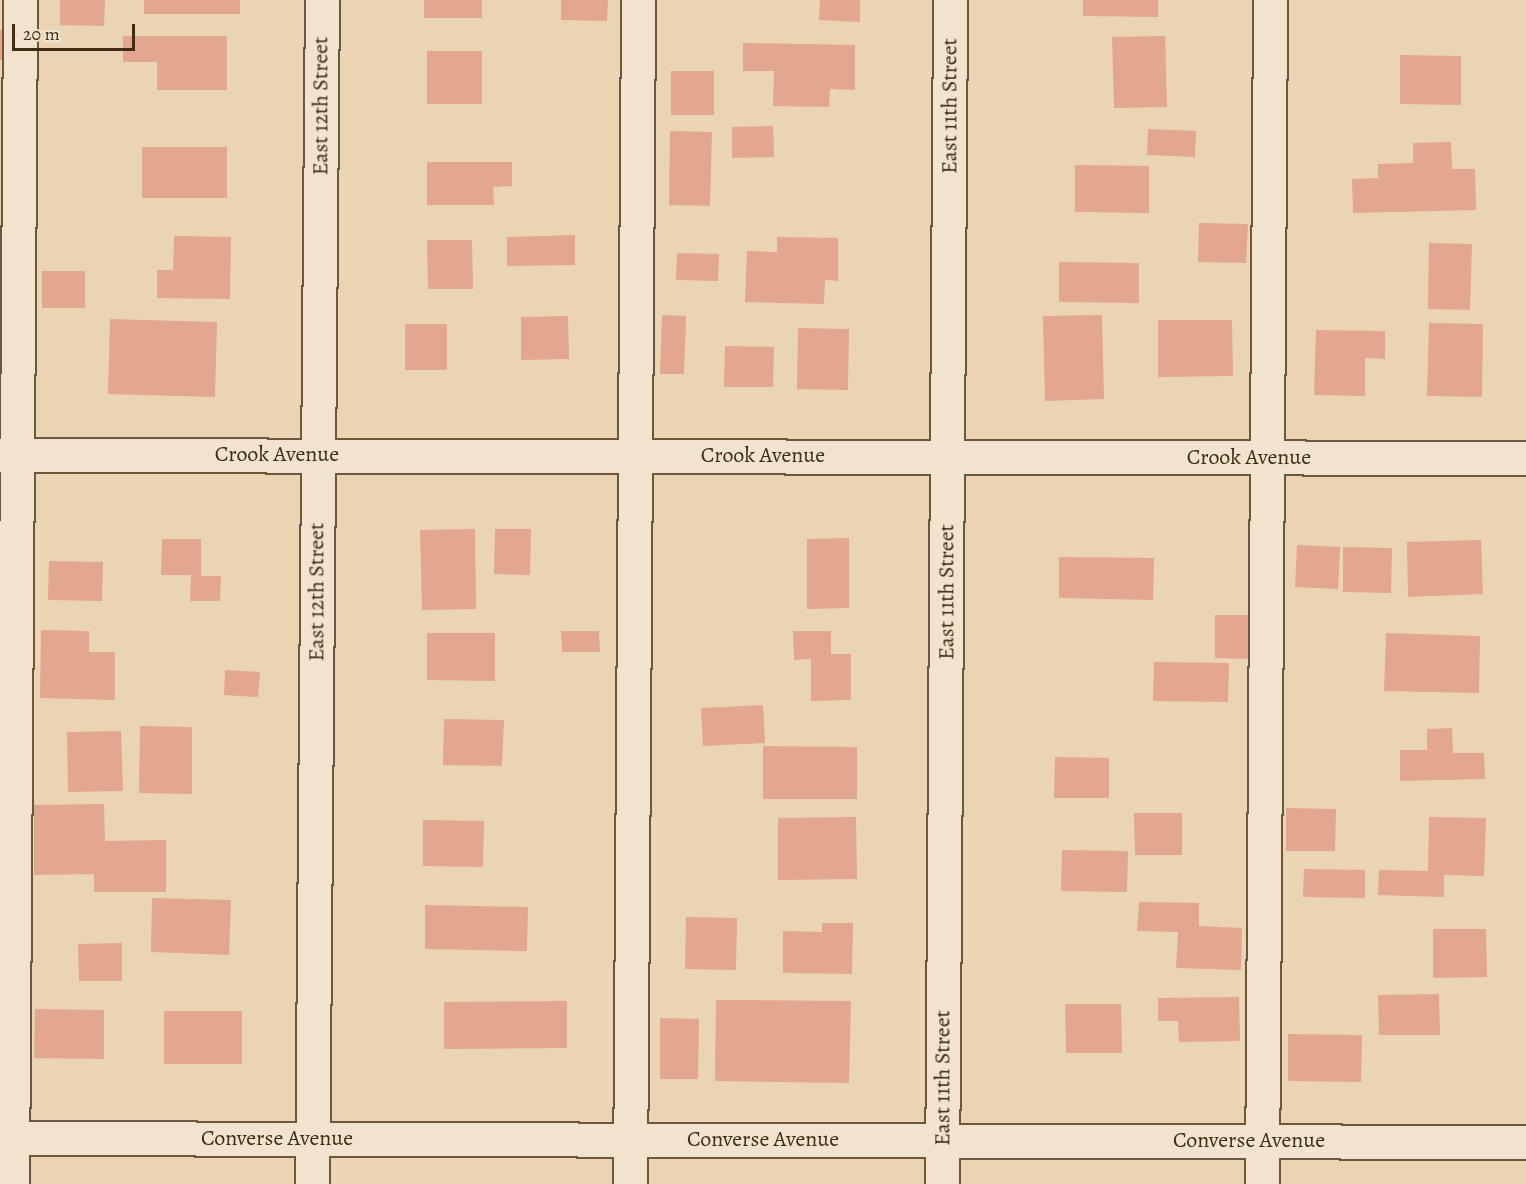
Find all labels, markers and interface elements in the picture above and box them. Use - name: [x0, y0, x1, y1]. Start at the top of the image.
- scale bar: [15, 12, 138, 50]
- text: 20 m: [23, 22, 60, 46]
- street label: East 12th Street: [308, 37, 334, 175]
- street label: East 11th Street: [937, 38, 963, 174]
- street label: Crook Avenue: [215, 442, 339, 468]
- street label: Crook Avenue: [701, 443, 825, 469]
- street label: Crook Avenue: [1187, 445, 1311, 471]
- street label: East 12th Street: [304, 523, 330, 661]
- street label: East 11th Street: [934, 524, 960, 660]
- street label: East 11th Street: [930, 1010, 956, 1146]
- street label: Converse Avenue: [201, 1126, 353, 1152]
- street label: Converse Avenue: [687, 1127, 839, 1153]
- street label: Converse Avenue: [1173, 1128, 1325, 1154]

